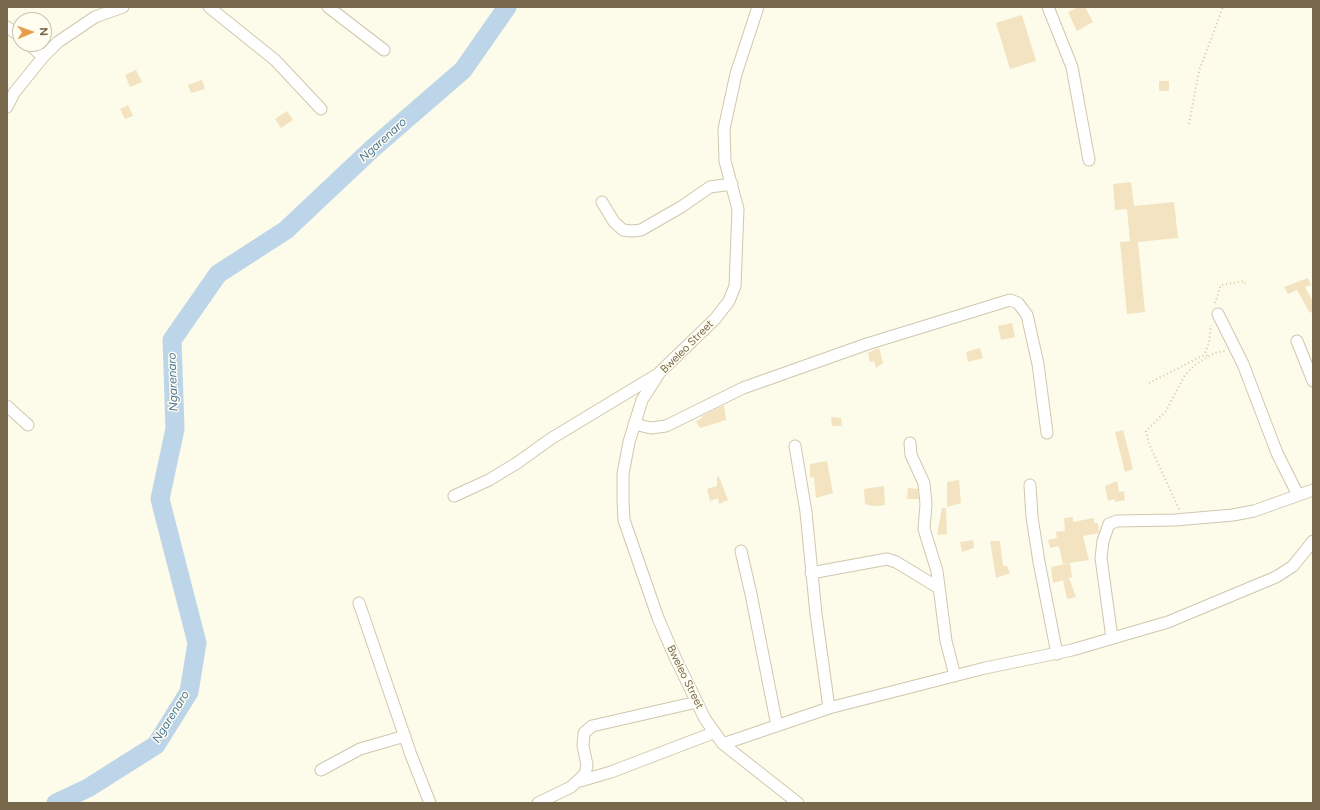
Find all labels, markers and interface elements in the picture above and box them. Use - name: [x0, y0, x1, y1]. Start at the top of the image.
- north arrow: [12, 12, 52, 52]
- text: N: [37, 27, 50, 36]
- water label: Ngarenaro: [356, 115, 410, 165]
- street label: Bweleo Street: [658, 318, 716, 376]
- water label: Ngarenaro: [165, 352, 181, 412]
- street label: Bweleo Street: [664, 643, 706, 711]
- water label: Ngarenaro: [149, 688, 193, 746]

